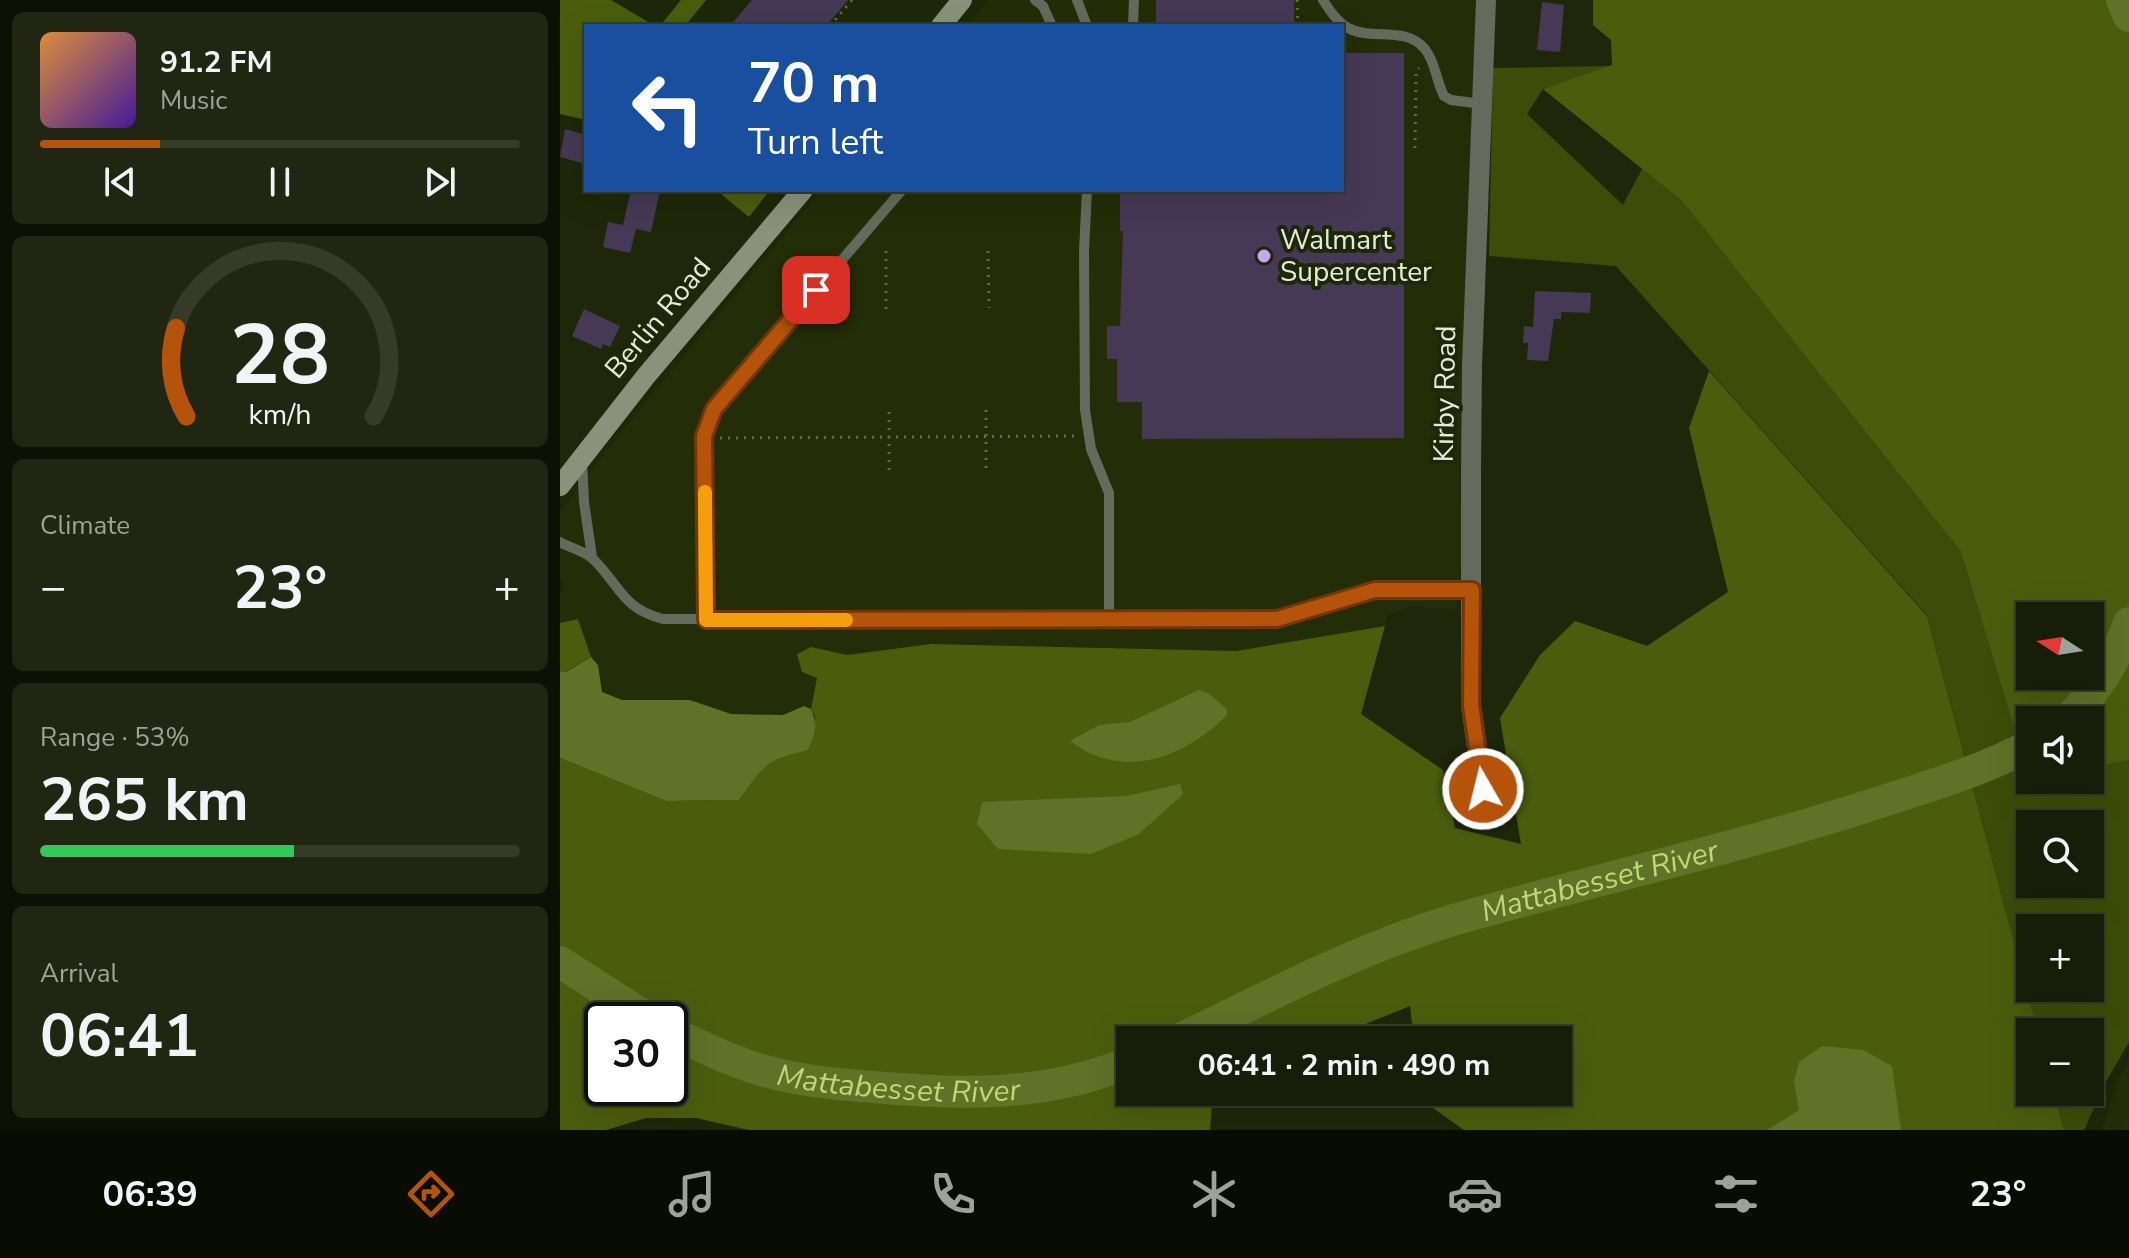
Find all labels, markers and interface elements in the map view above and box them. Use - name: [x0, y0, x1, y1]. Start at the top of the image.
- text: 91.2 FM: [160, 42, 272, 83]
- text: 70 m: [748, 45, 879, 122]
- icon: left: [616, 56, 720, 160]
- text: Music: [160, 83, 227, 118]
- text: Turn left: [748, 118, 883, 167]
- icon: previous: [98, 160, 142, 204]
- icon: pause: [258, 160, 302, 204]
- icon: next: [418, 160, 462, 204]
- place label: Walmart Supercenter: [1280, 221, 1432, 291]
- marker: Walmart Supercenter: [1255, 247, 1273, 265]
- street label: Berlin Road: [596, 250, 720, 386]
- pin: [782, 256, 850, 324]
- icon: arrive: [794, 268, 838, 312]
- text: 28: [230, 299, 330, 412]
- street label: Kirby Road: [1425, 325, 1465, 463]
- text: km/h: [249, 396, 311, 435]
- text: Climate: [40, 508, 130, 543]
- text: 23°: [233, 547, 327, 629]
- text: −: [40, 558, 66, 618]
- text: +: [494, 558, 520, 618]
- north arrow: [2016, 602, 2104, 690]
- map controls: [2016, 602, 2104, 1106]
- button: sound: [2016, 706, 2104, 794]
- text: Range · 53%: [40, 720, 190, 755]
- position arrow: [1441, 747, 1525, 831]
- text: 265 km: [40, 759, 249, 841]
- button: search: [2016, 810, 2104, 898]
- water label: Mattabesset River: [1476, 830, 1724, 932]
- button: +: [2016, 914, 2104, 1002]
- text: Arrival: [40, 956, 118, 991]
- text: 06:41: [40, 995, 199, 1077]
- speed limit sign: 30: [584, 1002, 688, 1106]
- button: −: [2016, 1018, 2104, 1106]
- text: 06:41 · 2 min · 490 m: [1198, 1045, 1490, 1086]
- water label: Mattabesset River: [773, 1054, 1023, 1112]
- icon: directions: [403, 1166, 459, 1222]
- icon: music: [664, 1166, 720, 1222]
- icon: phone: [925, 1166, 981, 1222]
- icon: climate: [1186, 1166, 1242, 1222]
- icon: car: [1447, 1166, 1503, 1222]
- icon: filters: [1708, 1166, 1764, 1222]
- text: 06:39: [103, 1170, 198, 1219]
- text: 23°: [1970, 1170, 2026, 1219]

